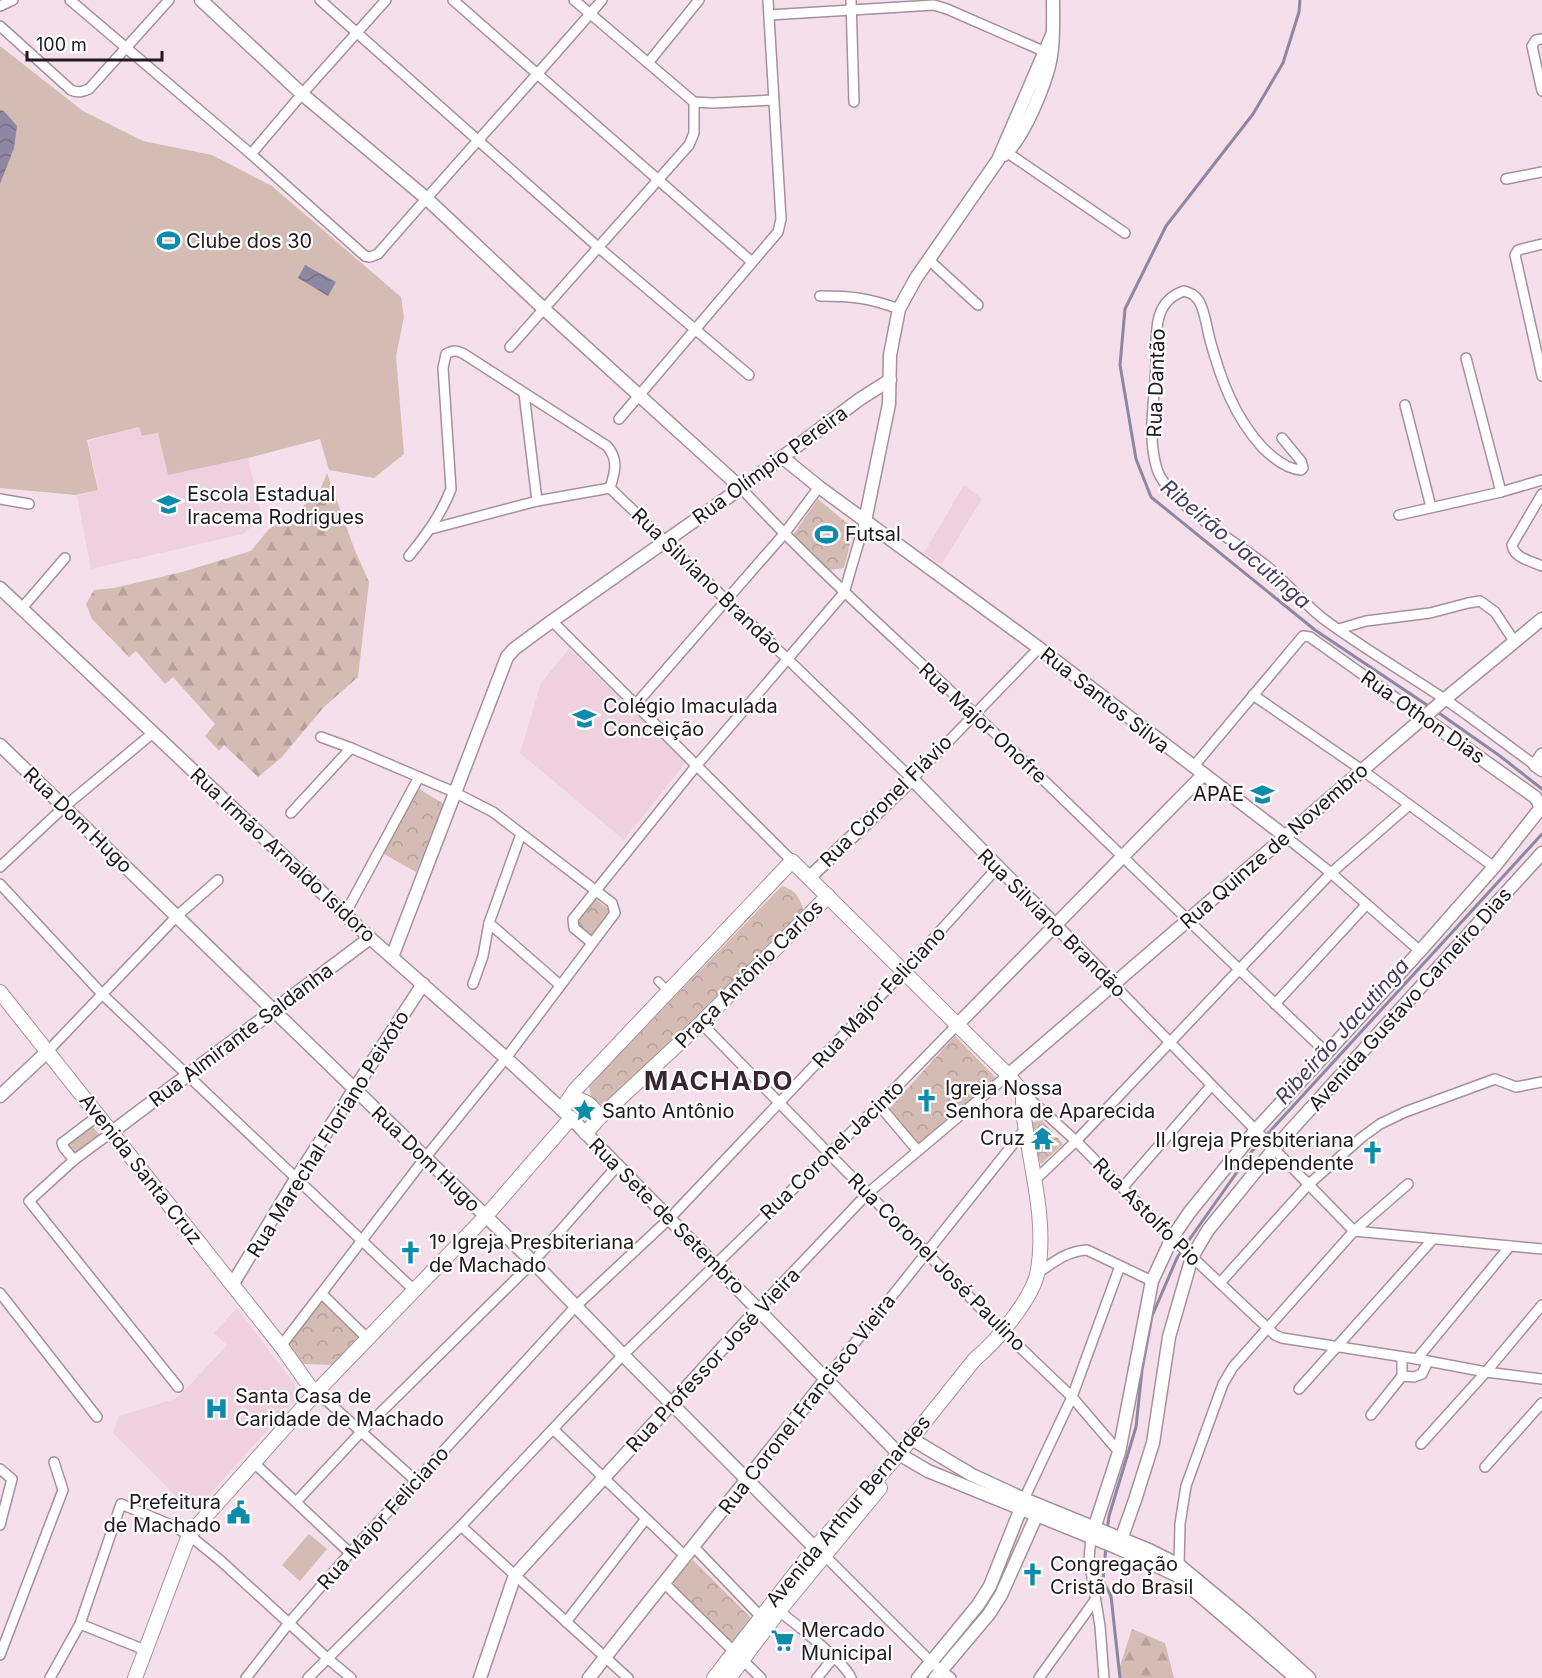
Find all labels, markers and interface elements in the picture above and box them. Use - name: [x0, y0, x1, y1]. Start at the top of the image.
- scale bar: [27, 24, 162, 62]
- text: 100 m: [36, 34, 87, 55]
- sports icon: Clube dos 30: [155, 228, 181, 254]
- place label: Clube dos 30: [186, 229, 312, 253]
- street label: Rua Dantão: [1142, 328, 1170, 438]
- street label: Rua Olímpio Pereira: [688, 401, 852, 529]
- water label: Ribeirão Jacutinga: [1156, 474, 1316, 614]
- place label: Escola Estadual Iracema Rodrigues: [187, 482, 364, 529]
- school or university icon: Escola Estadual Iracema Rodrigues: [156, 492, 182, 518]
- street label: Rua Silviano Brandão: [627, 503, 787, 659]
- sports icon: Futsal: [814, 521, 840, 547]
- place label: Futsal: [845, 522, 901, 546]
- street label: Rua Santos Silva: [1036, 642, 1174, 758]
- street label: Rua Major Onofre: [914, 658, 1052, 788]
- street label: Rua Othon Dias: [1356, 665, 1490, 769]
- place label: Colégio Imaculada Conceição: [603, 694, 778, 741]
- school or university icon: Colégio Imaculada Conceição: [572, 705, 598, 731]
- street label: Rua Coronel Flávio: [815, 730, 957, 872]
- street label: Rua Quinze de Novembro: [1175, 758, 1373, 934]
- street label: Rua Dom Hugo: [19, 762, 137, 878]
- street label: Rua Irmão Arnaldo Isidoro: [185, 763, 381, 947]
- school or university icon: APAE: [1249, 781, 1275, 807]
- place label: APAE: [1193, 782, 1244, 806]
- street label: Rua Silviano Brandão: [973, 844, 1131, 1002]
- street label: Avenida Gustavo Carneiro Dias: [1303, 882, 1517, 1116]
- street label: Praça Antônio Carlos: [670, 895, 828, 1053]
- street label: Rua Major Feliciano: [807, 921, 951, 1073]
- water label: Ribeirão Jacutinga: [1270, 953, 1414, 1109]
- street label: Rua Almirante Saldanha: [144, 958, 338, 1112]
- street label: Rua Marechal Floriano Peixoto: [242, 1006, 414, 1262]
- district label: MACHADO: [644, 1065, 794, 1096]
- street label: Rua Coronel Jacinto: [755, 1075, 909, 1225]
- place label: Igreja Nossa Senhora de Aparecida: [945, 1076, 1155, 1123]
- church icon: Igreja Nossa Senhora de Aparecida: [914, 1087, 940, 1113]
- street label: Avenida Santa Cruz: [75, 1089, 207, 1249]
- place icon: Santo Antônio: [571, 1098, 597, 1124]
- place label: Santo Antônio: [602, 1099, 734, 1123]
- street label: Rua Dom Hugo: [367, 1101, 485, 1217]
- temple icon: Cruz: [1030, 1125, 1056, 1151]
- place label: Cruz: [980, 1126, 1025, 1150]
- place label: II Igreja Presbiteriana Independente: [1155, 1128, 1354, 1175]
- street label: Rua Sete de Setembro: [584, 1133, 750, 1299]
- church icon: II Igreja Presbiteriana Independente: [1359, 1139, 1385, 1165]
- street label: Rua Astolfo Pio: [1088, 1153, 1206, 1271]
- street label: Rua Coronel José Paulino: [843, 1168, 1031, 1356]
- place label: 1º Igreja Presbiteriana de Machado: [429, 1230, 634, 1277]
- church icon: 1º Igreja Presbiteriana de Machado: [398, 1240, 424, 1266]
- street label: Rua Professor José Vieira: [621, 1263, 805, 1457]
- street label: Rua Coronel Francisco Vieira: [714, 1289, 900, 1519]
- place label: Santa Casa de Caridade de Machado: [235, 1384, 444, 1431]
- hospital icon: Santa Casa de Caridade de Machado: [204, 1395, 230, 1421]
- street label: Avenida Arthur Bernardes: [761, 1410, 935, 1612]
- street label: Rua Major Feliciano: [312, 1441, 454, 1595]
- place label: Prefeitura de Machado: [103, 1490, 221, 1537]
- public building icon: Prefeitura de Machado: [226, 1500, 252, 1526]
- place label: Congregação Cristã do Brasil: [1050, 1552, 1193, 1599]
- church icon: Congregação Cristã do Brasil: [1019, 1562, 1045, 1588]
- place label: Mercado Municipal: [801, 1618, 892, 1665]
- supermarket icon: Mercado Municipal: [770, 1628, 796, 1654]

